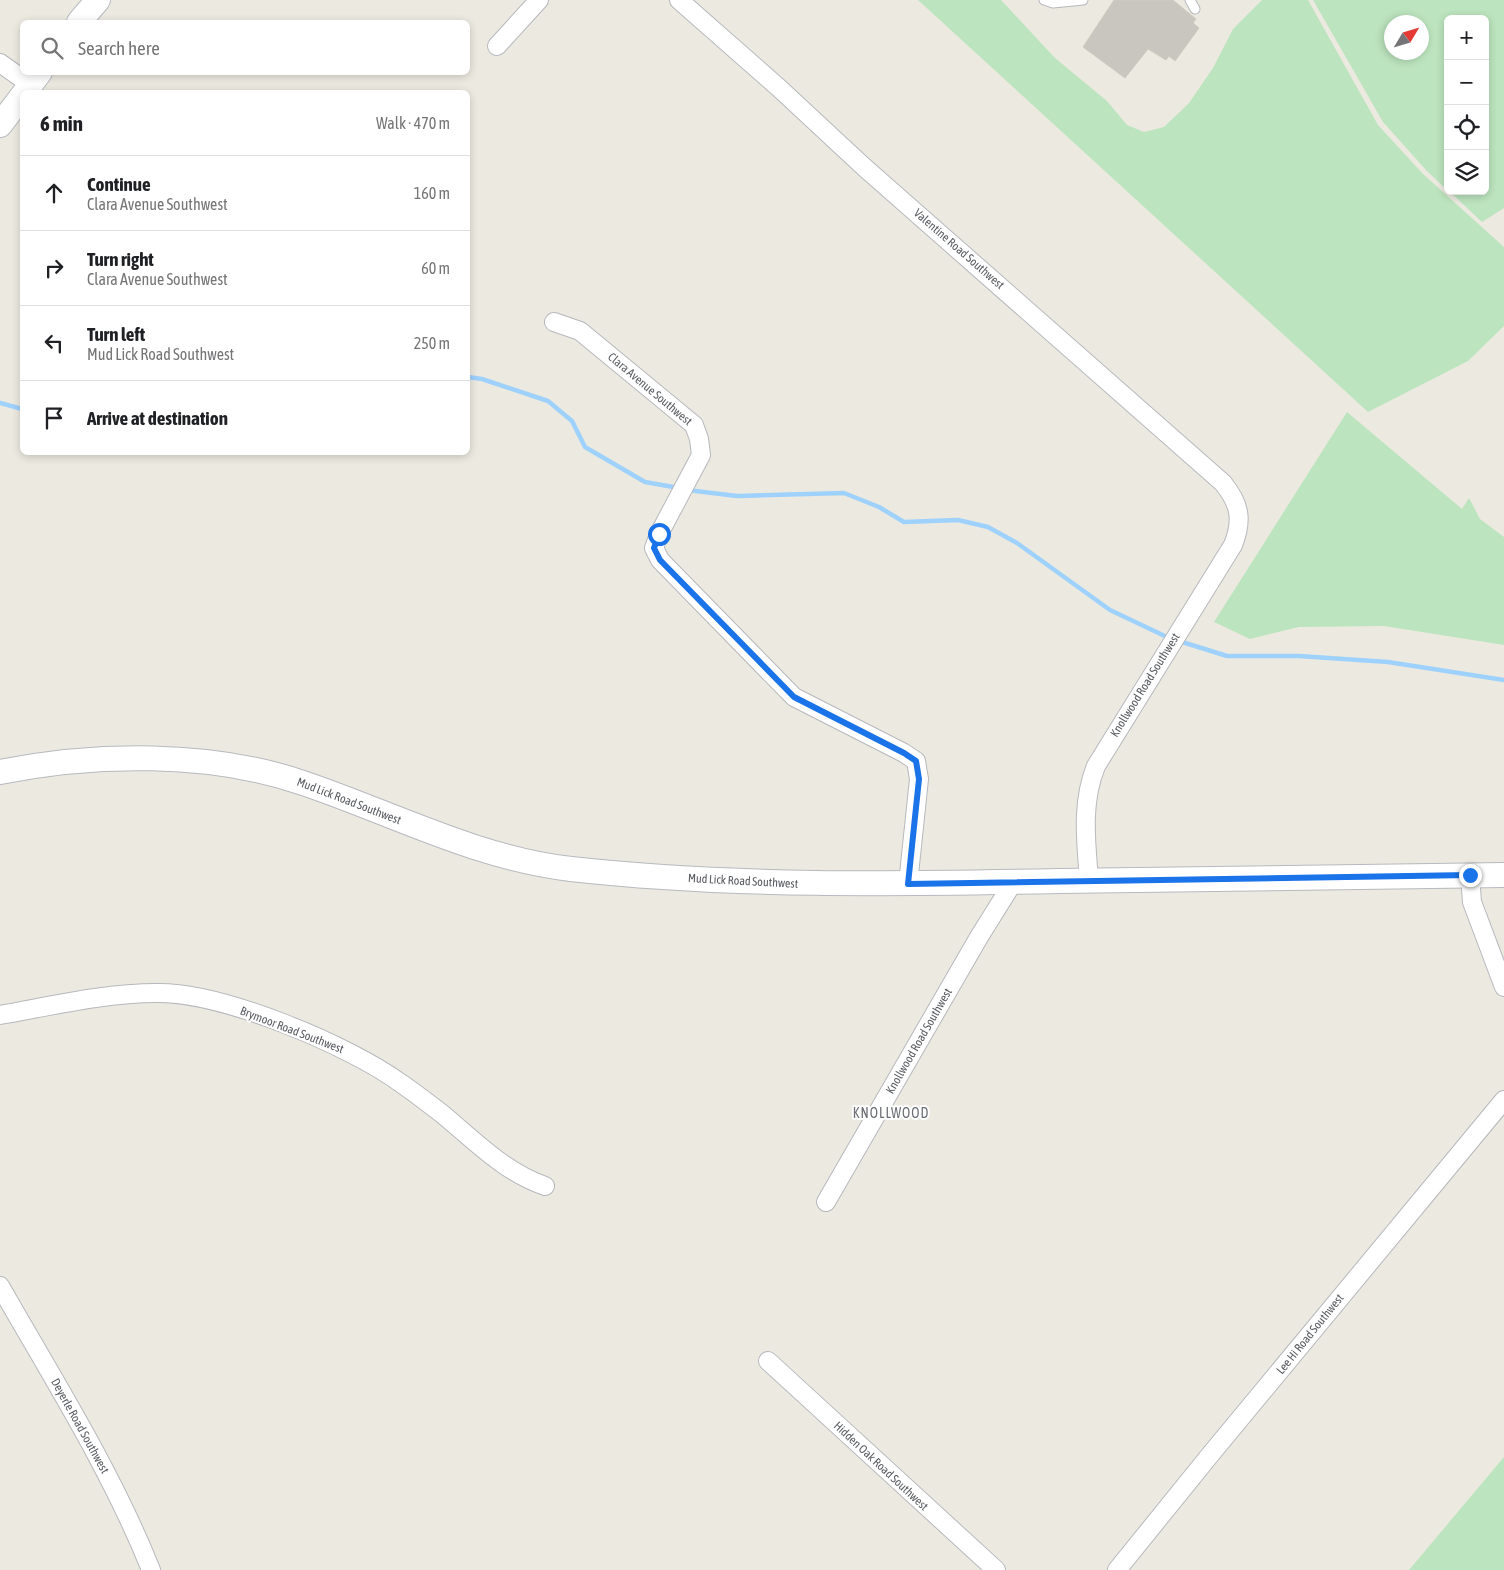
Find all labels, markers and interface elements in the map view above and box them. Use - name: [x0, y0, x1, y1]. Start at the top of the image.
- north arrow: [1384, 15, 1429, 60]
- map controls: [1444, 15, 1489, 195]
- button: +: [1444, 15, 1489, 60]
- search box: [20, 20, 470, 75]
- icon: search: [38, 34, 66, 62]
- text: Search here: [78, 37, 160, 59]
- button: −: [1444, 60, 1489, 105]
- button: locate: [1444, 105, 1489, 150]
- text: 6 min: [40, 111, 83, 135]
- text: Walk · 470 m: [376, 114, 450, 132]
- button: layers: [1444, 150, 1489, 195]
- text: Continue: [87, 173, 151, 195]
- icon: ahead: [40, 179, 68, 207]
- text: 160 m: [414, 184, 450, 202]
- text: Clara Avenue Southwest: [87, 195, 228, 213]
- street label: Valentine Road Southwest: [911, 206, 1007, 292]
- text: Turn right: [87, 248, 154, 270]
- icon: right: [40, 254, 68, 282]
- text: 60 m: [421, 259, 450, 277]
- text: Clara Avenue Southwest: [87, 270, 228, 288]
- text: Turn left: [87, 323, 145, 345]
- icon: left: [40, 329, 68, 357]
- text: 250 m: [414, 334, 450, 352]
- text: Mud Lick Road Southwest: [87, 345, 234, 363]
- street label: Clara Avenue Southwest: [605, 350, 695, 429]
- icon: arrive: [40, 404, 68, 432]
- text: Arrive at destination: [87, 407, 228, 429]
- route start: [648, 523, 671, 546]
- street label: Knollwood Road Southwest: [1107, 630, 1183, 739]
- street label: Mud Lick Road Southwest: [295, 775, 404, 828]
- route end: [1459, 864, 1482, 887]
- street label: Mud Lick Road Southwest: [687, 871, 799, 891]
- street label: Knollwood Road Southwest: [883, 985, 955, 1096]
- street label: Brymoor Road Southwest: [238, 1004, 346, 1056]
- district label: KNOLLWOOD: [853, 1105, 929, 1121]
- street label: Lee Hi Road Southwest: [1273, 1291, 1347, 1377]
- street label: Deyerle Road Southwest: [48, 1376, 112, 1476]
- street label: Hidden Oak Road Southwest: [831, 1419, 932, 1514]

